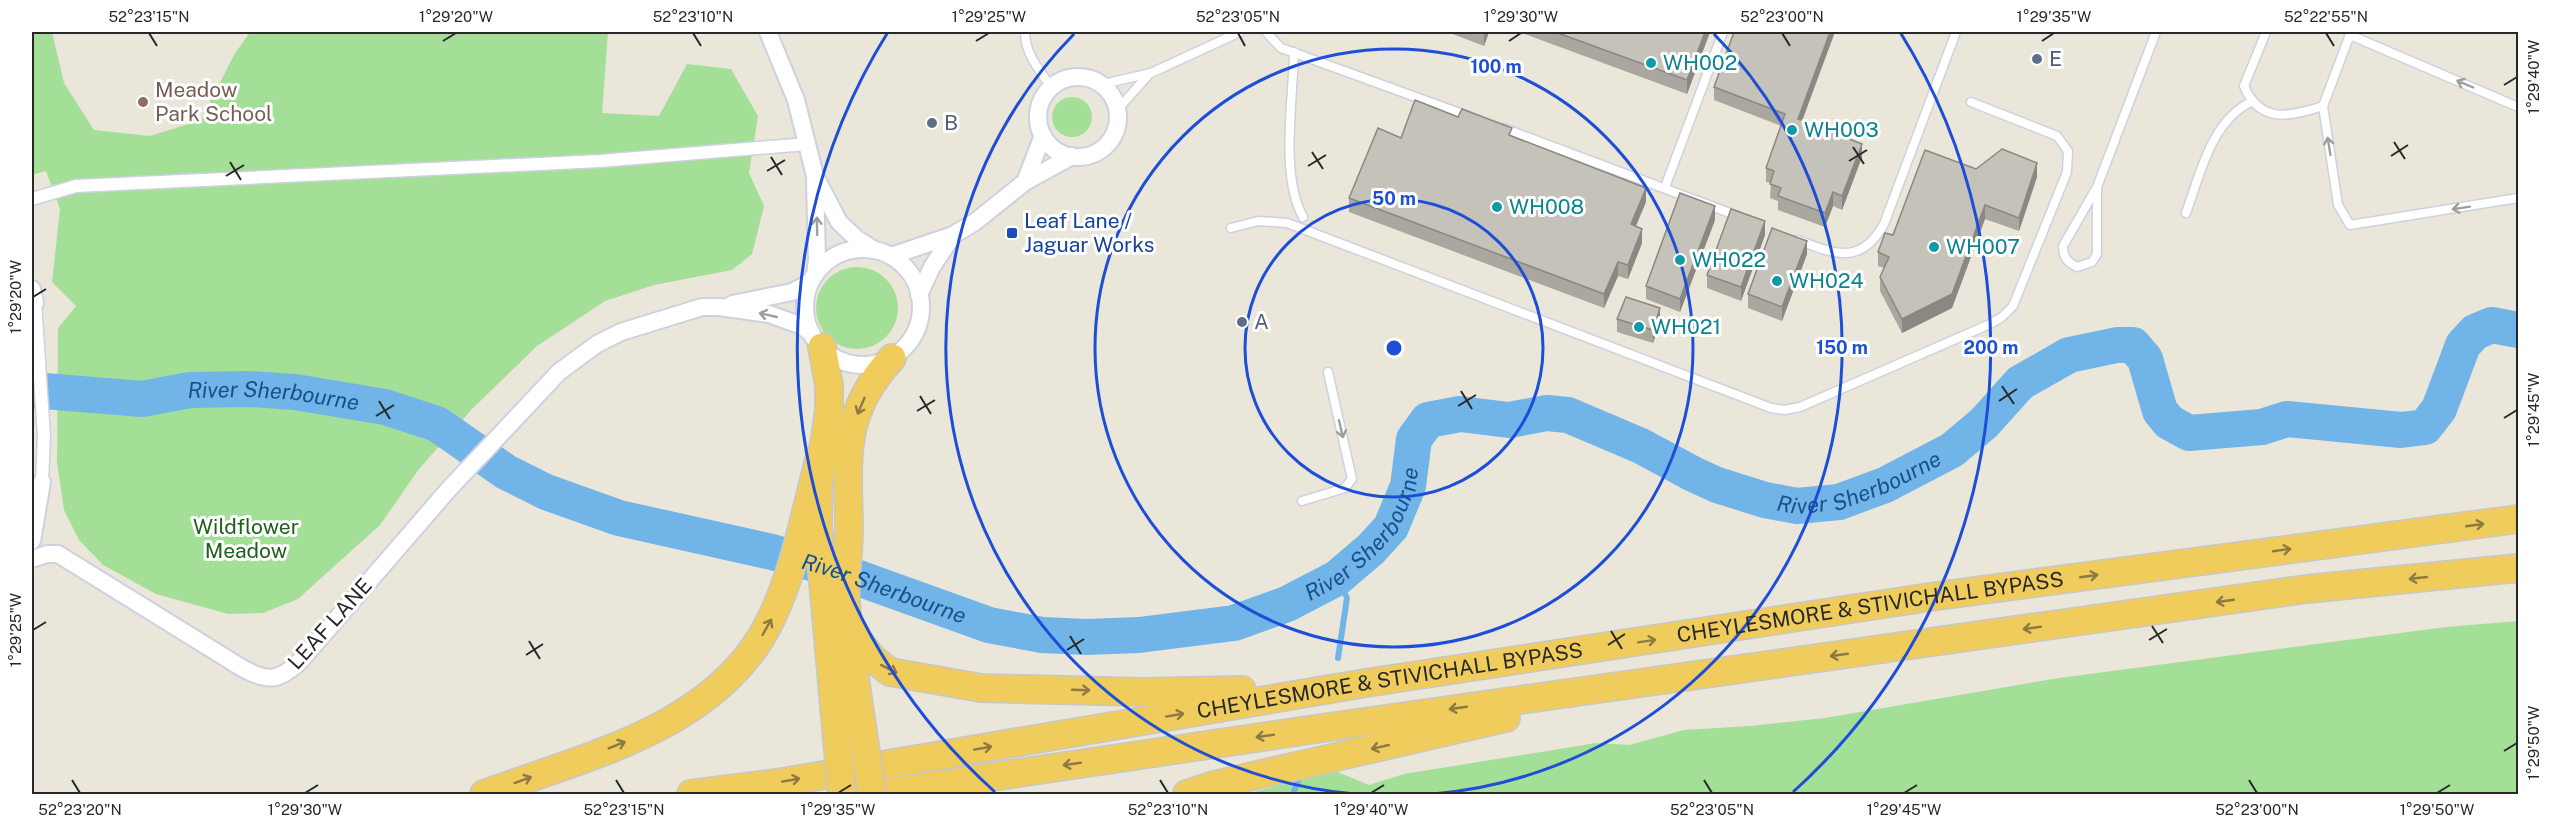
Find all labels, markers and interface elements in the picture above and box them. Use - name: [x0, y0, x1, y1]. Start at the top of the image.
- text: 52°23'15"N: [108, 8, 190, 25]
- text: 1°29'20"W: [419, 8, 493, 25]
- text: 52°23'10"N: [653, 8, 733, 25]
- text: 1°29'25"W: [952, 8, 1026, 25]
- text: 52°23'05"N: [1196, 8, 1280, 25]
- text: 1°29'30"W: [1484, 8, 1558, 25]
- text: 52°23'00"N: [1740, 8, 1824, 25]
- text: 1°29'35"W: [2017, 8, 2091, 25]
- text: 52°22'55"N: [2284, 8, 2368, 25]
- text: 1°29'40"W: [2525, 40, 2542, 114]
- place label: E: [2049, 46, 2062, 71]
- place label: WH002: [1663, 50, 1737, 75]
- marker: E: [2030, 52, 2044, 66]
- text: 100 m: [1470, 56, 1522, 77]
- marker: WH002: [1644, 56, 1658, 70]
- place label: Meadow Park School: [155, 77, 272, 126]
- one-way arrow: [2456, 78, 2474, 89]
- marker: Meadow Park School: [136, 95, 150, 109]
- place label: B: [944, 110, 958, 135]
- marker: B: [925, 116, 939, 130]
- place label: WH003: [1804, 117, 1879, 142]
- marker: WH003: [1785, 123, 1799, 137]
- one-way arrow: [2323, 137, 2334, 157]
- text: 50 m: [1372, 188, 1416, 209]
- place label: WH008: [1509, 194, 1584, 219]
- marker: WH008: [1490, 200, 1504, 214]
- one-way arrow: [2451, 202, 2471, 213]
- place label: Leaf Lane / Jaguar Works: [1024, 208, 1155, 257]
- one-way arrow: [811, 216, 822, 236]
- marker: Leaf Lane / Jaguar Works: [1005, 226, 1019, 240]
- place label: WH007: [1946, 234, 2020, 259]
- marker: WH007: [1927, 240, 1941, 254]
- place label: WH022: [1692, 247, 1766, 272]
- marker: WH022: [1673, 253, 1687, 267]
- text: 1°29'20"W: [7, 260, 24, 334]
- place label: WH024: [1789, 268, 1864, 293]
- marker: WH024: [1770, 274, 1784, 288]
- one-way arrow: [759, 308, 778, 320]
- place label: A: [1254, 309, 1269, 334]
- place label: WH021: [1651, 314, 1721, 339]
- marker: A: [1235, 315, 1249, 329]
- marker: WH021: [1632, 320, 1646, 334]
- text: 150 m: [1816, 337, 1868, 358]
- text: 200 m: [1964, 337, 2018, 358]
- centre of rings: [1384, 338, 1404, 358]
- text: 1°29'45"W: [2525, 373, 2542, 447]
- water label: River Sherbourne: [187, 376, 361, 416]
- one-way arrow: [854, 397, 866, 415]
- one-way arrow: [1336, 419, 1347, 438]
- water label: River Sherbourne: [1775, 445, 1945, 519]
- water label: River Sherbourne: [1300, 466, 1423, 606]
- park label: Wildflower Meadow: [193, 514, 299, 563]
- one-way arrow: [2465, 519, 2485, 530]
- one-way arrow: [2272, 545, 2292, 556]
- water label: River Sherbourne: [799, 548, 970, 629]
- street label: CHEYLESMORE & STIVICHALL BYPASS: [1675, 566, 2065, 647]
- one-way arrow: [2078, 571, 2098, 582]
- street label: LEAF LANE: [282, 573, 377, 674]
- one-way arrow: [2409, 573, 2429, 584]
- text: 1°29'25"W: [7, 593, 24, 667]
- one-way arrow: [2215, 595, 2235, 606]
- one-way arrow: [761, 619, 773, 636]
- one-way arrow: [2022, 623, 2042, 634]
- one-way arrow: [1636, 635, 1656, 646]
- street label: CHEYLESMORE & STIVICHALL BYPASS: [1195, 637, 1584, 724]
- one-way arrow: [1829, 650, 1849, 661]
- one-way arrow: [880, 663, 898, 675]
- one-way arrow: [1071, 684, 1091, 696]
- one-way arrow: [1449, 703, 1468, 714]
- text: 1°29'50"W: [2525, 706, 2542, 780]
- one-way arrow: [1165, 709, 1184, 720]
- one-way arrow: [1256, 731, 1275, 742]
- one-way arrow: [607, 739, 626, 750]
- one-way arrow: [1370, 741, 1389, 753]
- one-way arrow: [972, 742, 992, 753]
- one-way arrow: [1063, 759, 1082, 770]
- one-way arrow: [513, 774, 532, 785]
- one-way arrow: [780, 775, 800, 786]
- text: 52°23'20"N: [38, 801, 122, 818]
- text: 1°29'30"W: [268, 801, 342, 818]
- text: 52°23'15"N: [583, 801, 665, 818]
- text: 1°29'35"W: [801, 801, 875, 818]
- text: 52°23'10"N: [1128, 801, 1208, 818]
- text: 1°29'40"W: [1334, 801, 1408, 818]
- text: 52°23'05"N: [1670, 801, 1754, 818]
- text: 1°29'45"W: [1867, 801, 1941, 818]
- text: 52°23'00"N: [2215, 801, 2299, 818]
- text: 1°29'50"W: [2400, 801, 2474, 818]

